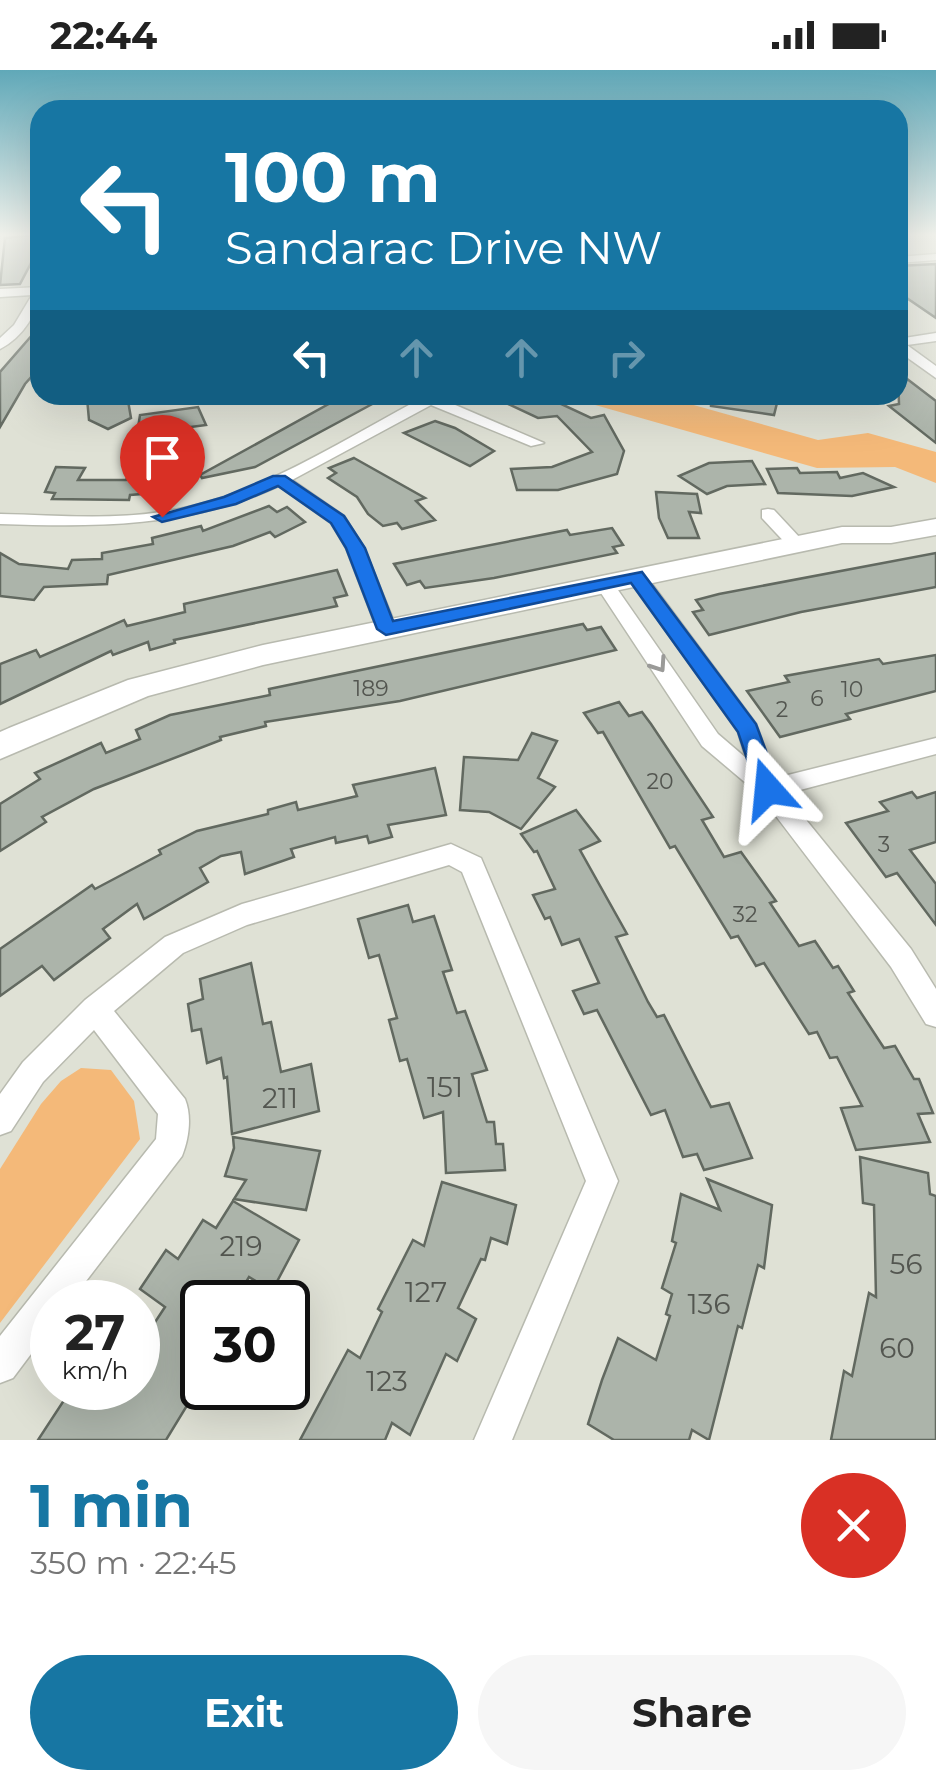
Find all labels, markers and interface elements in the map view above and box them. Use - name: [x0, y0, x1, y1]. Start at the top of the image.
- text: 22:44: [50, 12, 157, 59]
- text: 100 m: [225, 134, 441, 220]
- icon: left: [60, 140, 190, 270]
- text: Sandarac Drive NW: [225, 220, 662, 275]
- icon: left: [284, 330, 339, 385]
- icon: ahead: [389, 330, 444, 385]
- icon: ahead: [494, 330, 549, 385]
- icon: right: [599, 330, 654, 385]
- pin: [120, 415, 205, 518]
- icon: arrive: [135, 430, 190, 485]
- one-way arrow: [647, 654, 666, 672]
- house number: 189: [353, 675, 389, 702]
- house number: 10: [841, 676, 863, 703]
- house number: 6: [810, 685, 824, 712]
- house number: 2: [776, 696, 788, 723]
- position arrow: [716, 737, 820, 841]
- house number: 20: [646, 768, 674, 795]
- house number: 3: [878, 831, 890, 858]
- house number: 32: [733, 901, 757, 928]
- house number: 151: [427, 1070, 463, 1104]
- house number: 211: [262, 1081, 298, 1115]
- house number: 219: [219, 1229, 263, 1263]
- house number: 56: [890, 1247, 922, 1281]
- house number: 127: [405, 1275, 447, 1309]
- speed limit sign: 30: [180, 1280, 310, 1410]
- house number: 136: [688, 1287, 730, 1321]
- text: 27: [65, 1302, 125, 1363]
- house number: 60: [879, 1331, 915, 1365]
- text: km/h: [62, 1355, 128, 1385]
- house number: 123: [366, 1364, 408, 1398]
- text: 1 min: [30, 1469, 193, 1542]
- button: close: [801, 1473, 906, 1578]
- text: 350 m · 22:45: [30, 1543, 237, 1582]
- button: Exit: [30, 1655, 458, 1770]
- button: Share: [478, 1655, 906, 1770]

